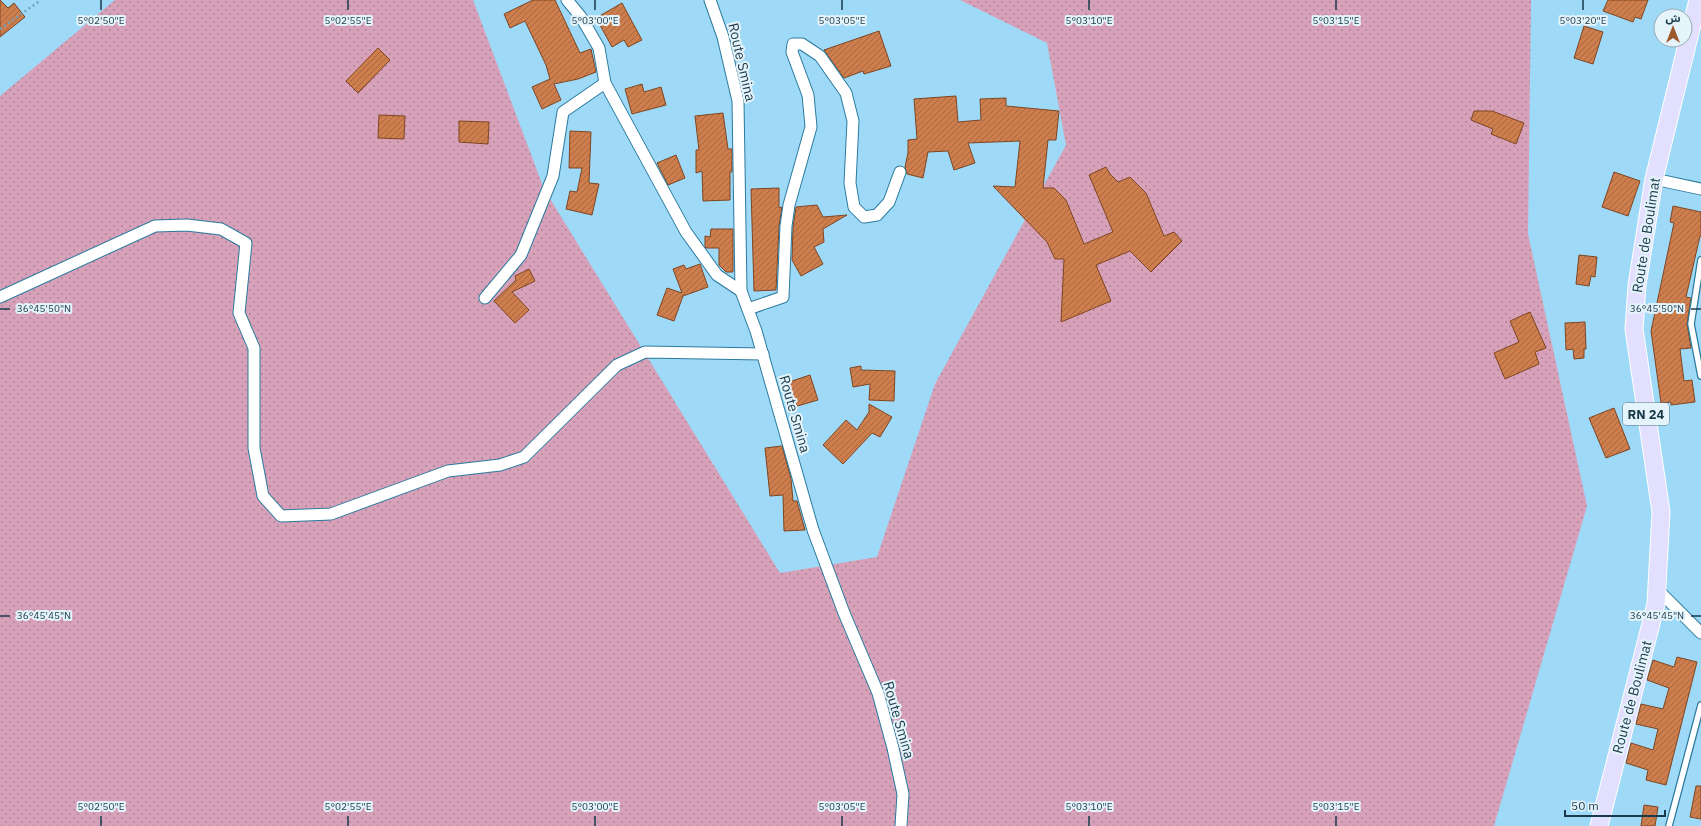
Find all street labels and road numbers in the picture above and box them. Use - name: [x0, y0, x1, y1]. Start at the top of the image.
- street label: Route Smina: [724, 21, 760, 103]
- street label: Route de Boulimat: [1628, 176, 1664, 294]
- street label: Route Smina: [775, 373, 815, 455]
- road number: RN 24: [1623, 403, 1669, 425]
- street label: Route de Boulimat: [1608, 638, 1656, 756]
- street label: Route Smina: [879, 679, 919, 761]

